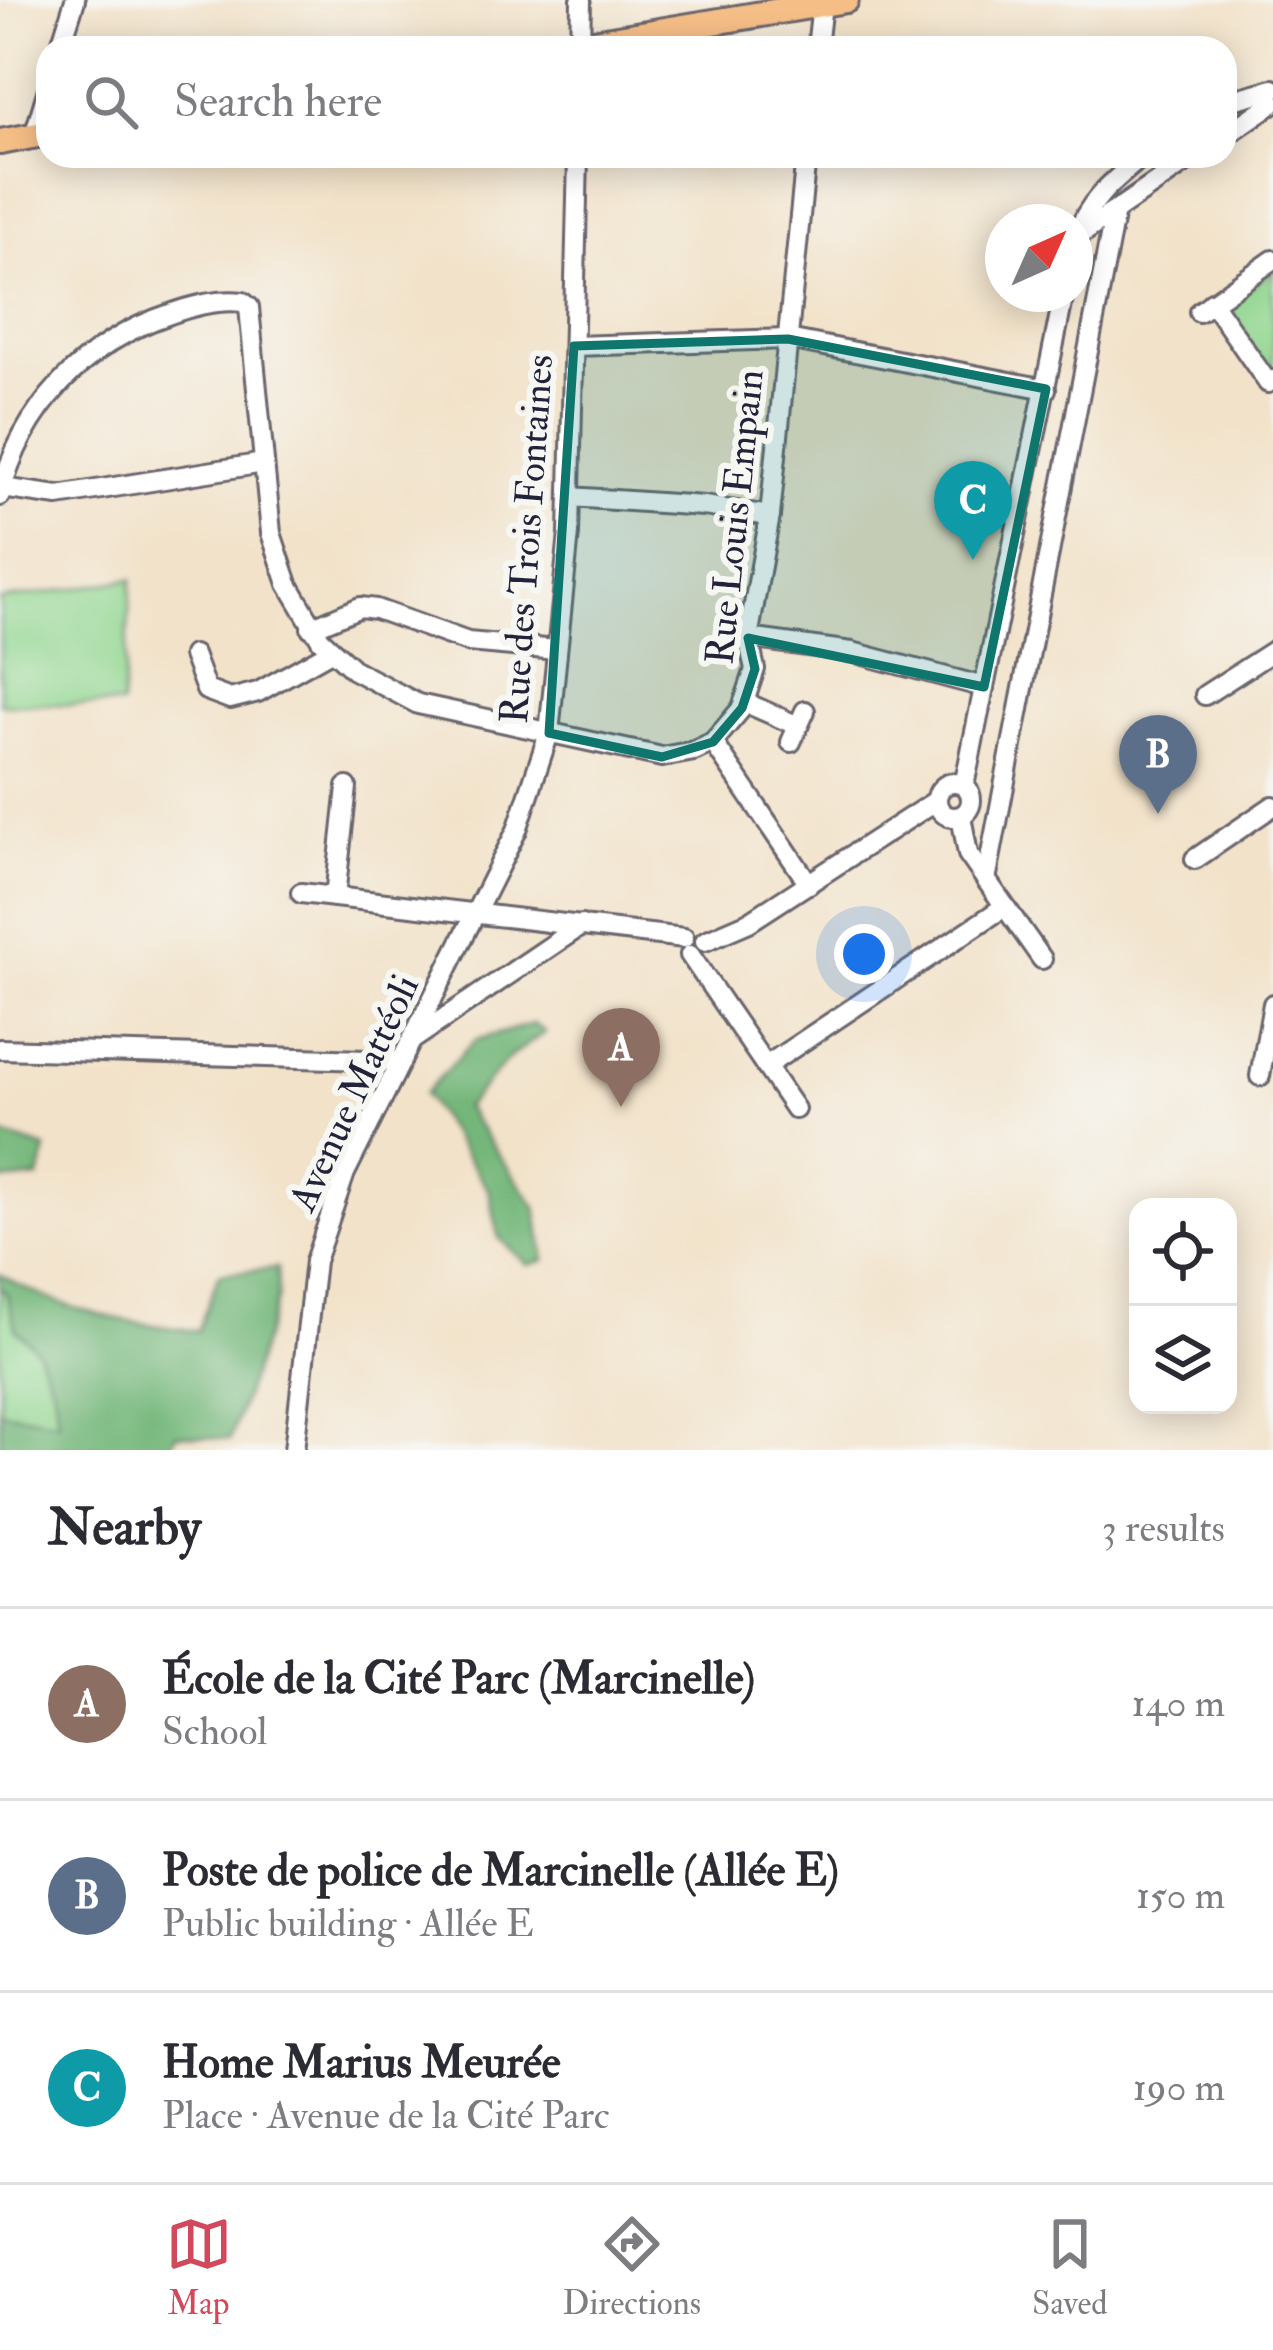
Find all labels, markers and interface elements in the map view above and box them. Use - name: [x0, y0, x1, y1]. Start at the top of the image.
- search box: [36, 36, 1237, 168]
- icon: search: [78, 69, 144, 135]
- text: Search here: [174, 74, 382, 130]
- north arrow: [985, 204, 1093, 312]
- street label: Rue des Trois Fontaines: [490, 353, 564, 725]
- street label: Rue Louis Empain: [695, 367, 775, 667]
- pin: C: [934, 461, 1012, 560]
- pin: B: [1119, 715, 1197, 814]
- your location: [834, 924, 894, 984]
- street label: Avenue Mattéoli: [277, 967, 430, 1220]
- pin: A: [582, 1008, 660, 1107]
- map controls: [1129, 1198, 1237, 1414]
- button: locate: [1129, 1198, 1237, 1306]
- button: layers: [1129, 1306, 1237, 1414]
- text: Nearby: [48, 1496, 201, 1560]
- text: 3 results: [1102, 1504, 1225, 1553]
- text: École de la Cité Parc (Marcinelle): [162, 1651, 755, 1707]
- text: A: [75, 1679, 99, 1728]
- text: 140 m: [1132, 1679, 1225, 1728]
- text: School: [162, 1707, 267, 1756]
- text: Poste de police de Marcinelle (Allée E): [162, 1843, 839, 1899]
- text: B: [74, 1871, 100, 1920]
- text: 150 m: [1136, 1871, 1225, 1920]
- text: Public building · Allée E: [162, 1899, 534, 1948]
- text: Home Marius Meurée: [162, 2035, 561, 2091]
- text: C: [73, 2063, 101, 2112]
- text: 190 m: [1133, 2063, 1225, 2112]
- text: Place · Avenue de la Cité Parc: [162, 2091, 610, 2140]
- tab: Map: [166, 2211, 232, 2324]
- tab: Directions: [563, 2211, 701, 2324]
- tab: Saved: [1032, 2211, 1107, 2324]

